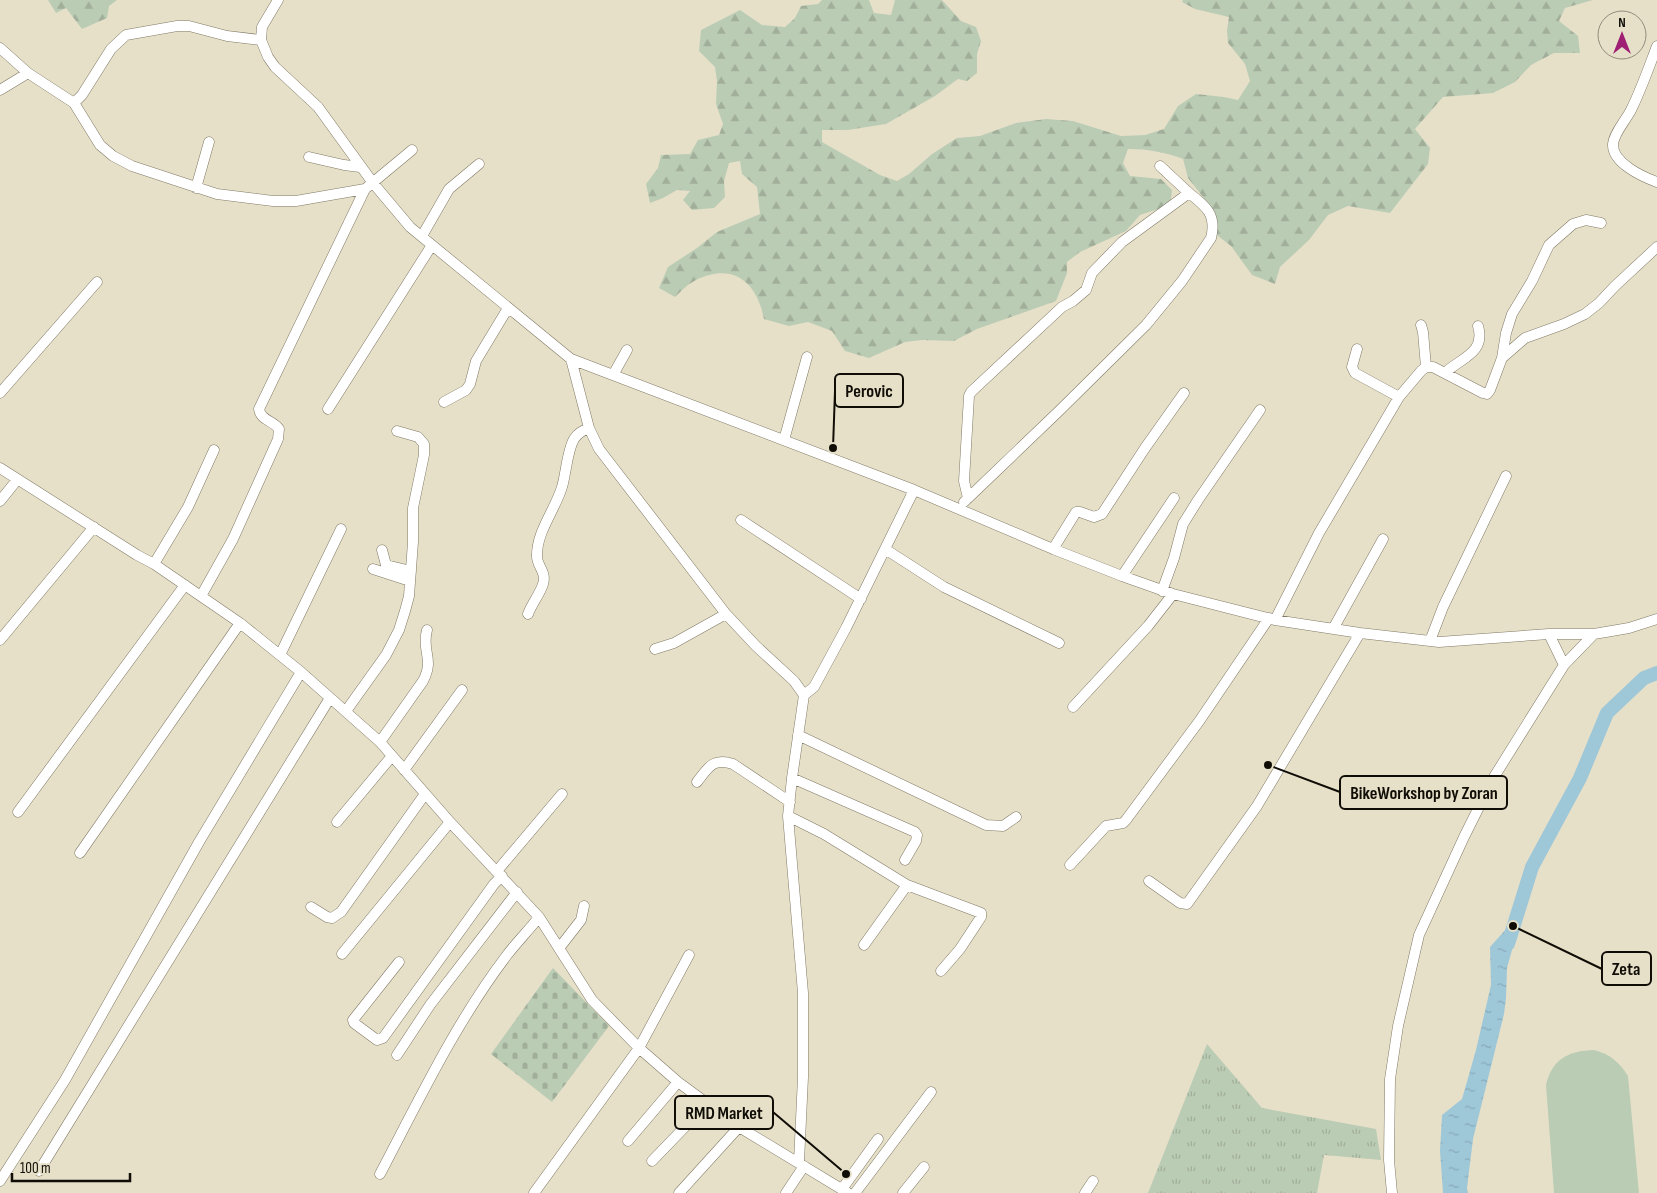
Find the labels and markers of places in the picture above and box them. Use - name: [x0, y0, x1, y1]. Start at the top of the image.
- callout: Perovic: [835, 374, 903, 407]
- callout: BikeWorkshop by Zoran: [1340, 776, 1507, 809]
- callout: Zeta: [1602, 952, 1651, 985]
- callout: RMD Market: [675, 1096, 773, 1129]

